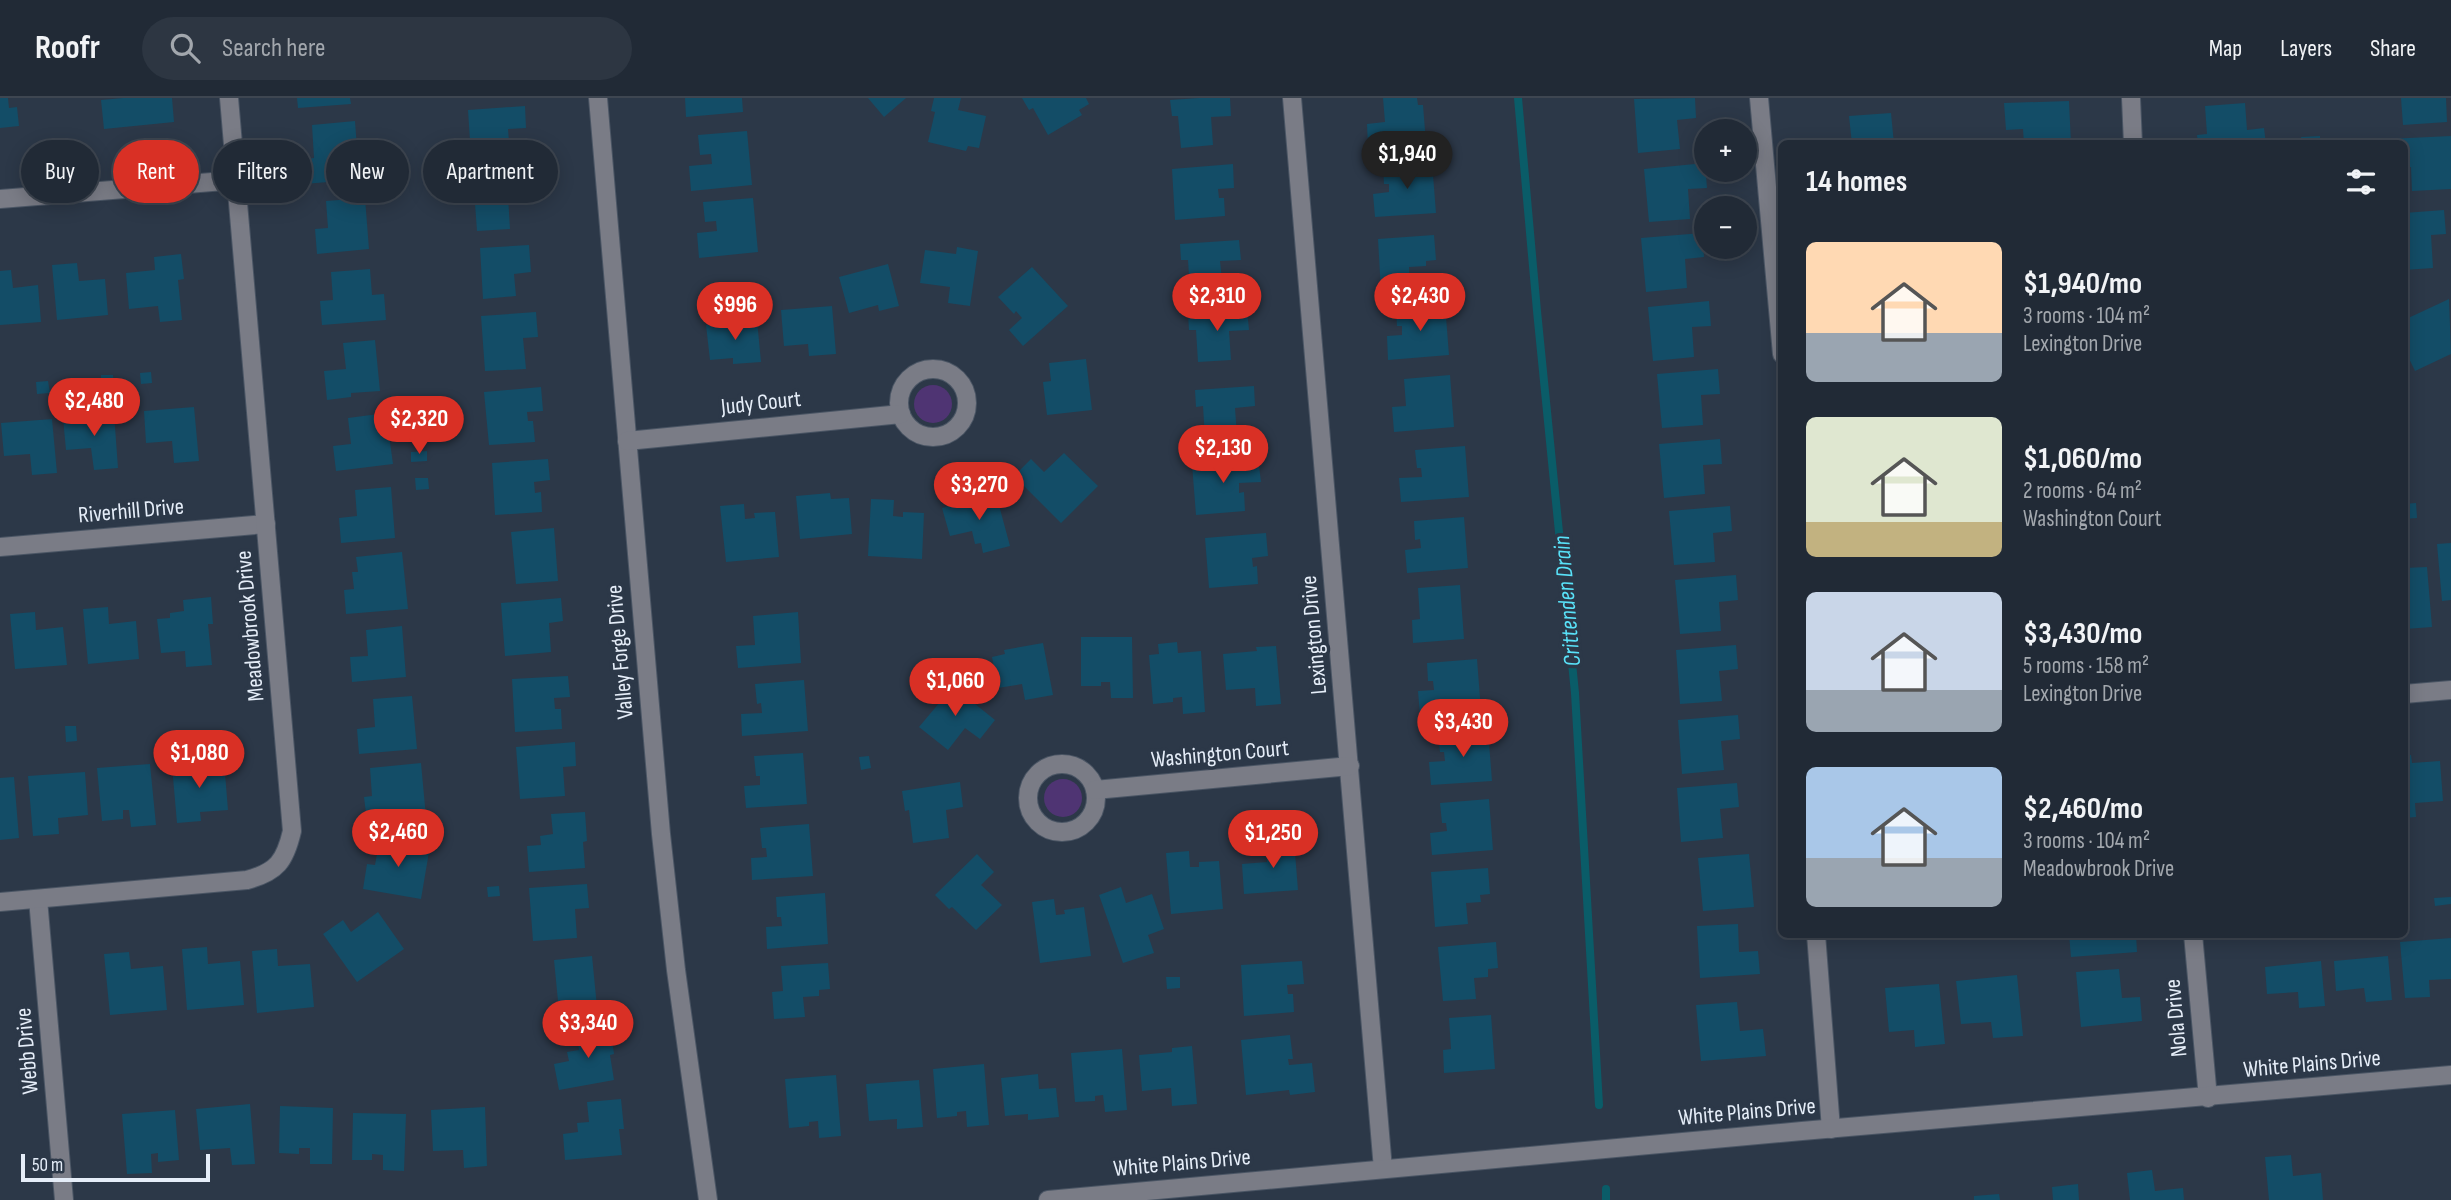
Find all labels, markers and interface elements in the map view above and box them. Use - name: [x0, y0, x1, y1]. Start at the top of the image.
- search box: [142, 17, 632, 80]
- text: Roofr: [35, 28, 100, 68]
- icon: search: [166, 29, 204, 67]
- text: Search here: [222, 33, 325, 64]
- text: Map: [2209, 34, 2242, 63]
- text: Layers: [2280, 34, 2332, 63]
- text: Share: [2370, 34, 2416, 63]
- map controls: [1694, 119, 1757, 259]
- button: +: [1694, 119, 1757, 182]
- pin: $1,940: [1350, 132, 1464, 191]
- chip: Buy: [21, 140, 99, 203]
- chip: Rent: [113, 140, 199, 203]
- chip: Filters: [213, 140, 312, 203]
- chip: New: [326, 140, 409, 203]
- chip: Apartment: [423, 140, 558, 203]
- text: $1,940: [1377, 140, 1437, 168]
- icon: filters: [2342, 163, 2380, 201]
- text: 14 homes: [1806, 164, 1907, 200]
- button: −: [1694, 196, 1757, 259]
- text: $1,940/mo: [2023, 266, 2142, 302]
- icon: home: [1862, 270, 1946, 354]
- pin: $2,310: [1160, 274, 1274, 333]
- pin: $2,430: [1363, 274, 1477, 333]
- pin: $996: [694, 282, 776, 342]
- text: $2,310: [1188, 282, 1246, 310]
- text: $2,430: [1390, 282, 1450, 310]
- text: $996: [713, 291, 757, 319]
- text: 3 rooms · 104 m²: [2023, 302, 2150, 330]
- text: Lexington Drive: [2023, 330, 2142, 358]
- pin: $2,480: [37, 378, 151, 438]
- street label: Judy Court: [719, 385, 802, 421]
- text: $2,480: [64, 387, 124, 415]
- pin: $2,320: [362, 396, 476, 456]
- text: $2,320: [390, 405, 448, 433]
- pin: $2,130: [1166, 426, 1280, 485]
- text: $2,130: [1194, 434, 1252, 462]
- text: $1,060/mo: [2023, 441, 2142, 477]
- icon: home: [1862, 445, 1946, 529]
- pin: $3,270: [922, 462, 1036, 522]
- text: $3,270: [950, 471, 1008, 499]
- text: 2 rooms · 64 m²: [2023, 477, 2142, 505]
- street label: Riverhill Drive: [77, 492, 185, 530]
- text: Washington Court: [2023, 505, 2161, 533]
- water label: Crittenden Drain: [1547, 534, 1587, 668]
- street label: Meadowbrook Drive: [229, 549, 271, 703]
- street label: Lexington Drive: [1295, 574, 1333, 696]
- street label: Valley Forge Drive: [600, 584, 640, 720]
- text: $3,430/mo: [2023, 616, 2142, 652]
- icon: home: [1862, 620, 1946, 704]
- text: 5 rooms · 158 m²: [2023, 652, 2149, 680]
- pin: $1,060: [898, 658, 1012, 718]
- text: $1,060: [925, 667, 985, 695]
- text: Lexington Drive: [2023, 680, 2142, 708]
- pin: $3,430: [1406, 700, 1520, 759]
- text: $3,430: [1433, 708, 1493, 736]
- pin: $1,080: [142, 730, 256, 790]
- street label: Washington Court: [1150, 734, 1290, 774]
- text: $1,080: [169, 739, 229, 767]
- text: $2,460/mo: [2023, 791, 2143, 827]
- icon: home: [1862, 795, 1946, 879]
- pin: $2,460: [341, 810, 455, 869]
- pin: $1,250: [1216, 810, 1330, 870]
- text: $2,460: [368, 818, 428, 846]
- text: $1,250: [1244, 819, 1302, 847]
- text: 3 rooms · 104 m²: [2023, 827, 2150, 855]
- text: Meadowbrook Drive: [2023, 855, 2174, 883]
- street label: Nola Drive: [2159, 978, 2193, 1058]
- pin: $3,340: [531, 1000, 645, 1060]
- street label: Webb Drive: [9, 1007, 45, 1095]
- text: $3,340: [558, 1009, 618, 1037]
- street label: White Plains Drive: [2242, 1044, 2382, 1084]
- street label: White Plains Drive: [1677, 1092, 1817, 1132]
- street label: White Plains Drive: [1112, 1143, 1252, 1183]
- scale bar: [21, 1151, 210, 1183]
- text: 50 m: [32, 1154, 63, 1177]

